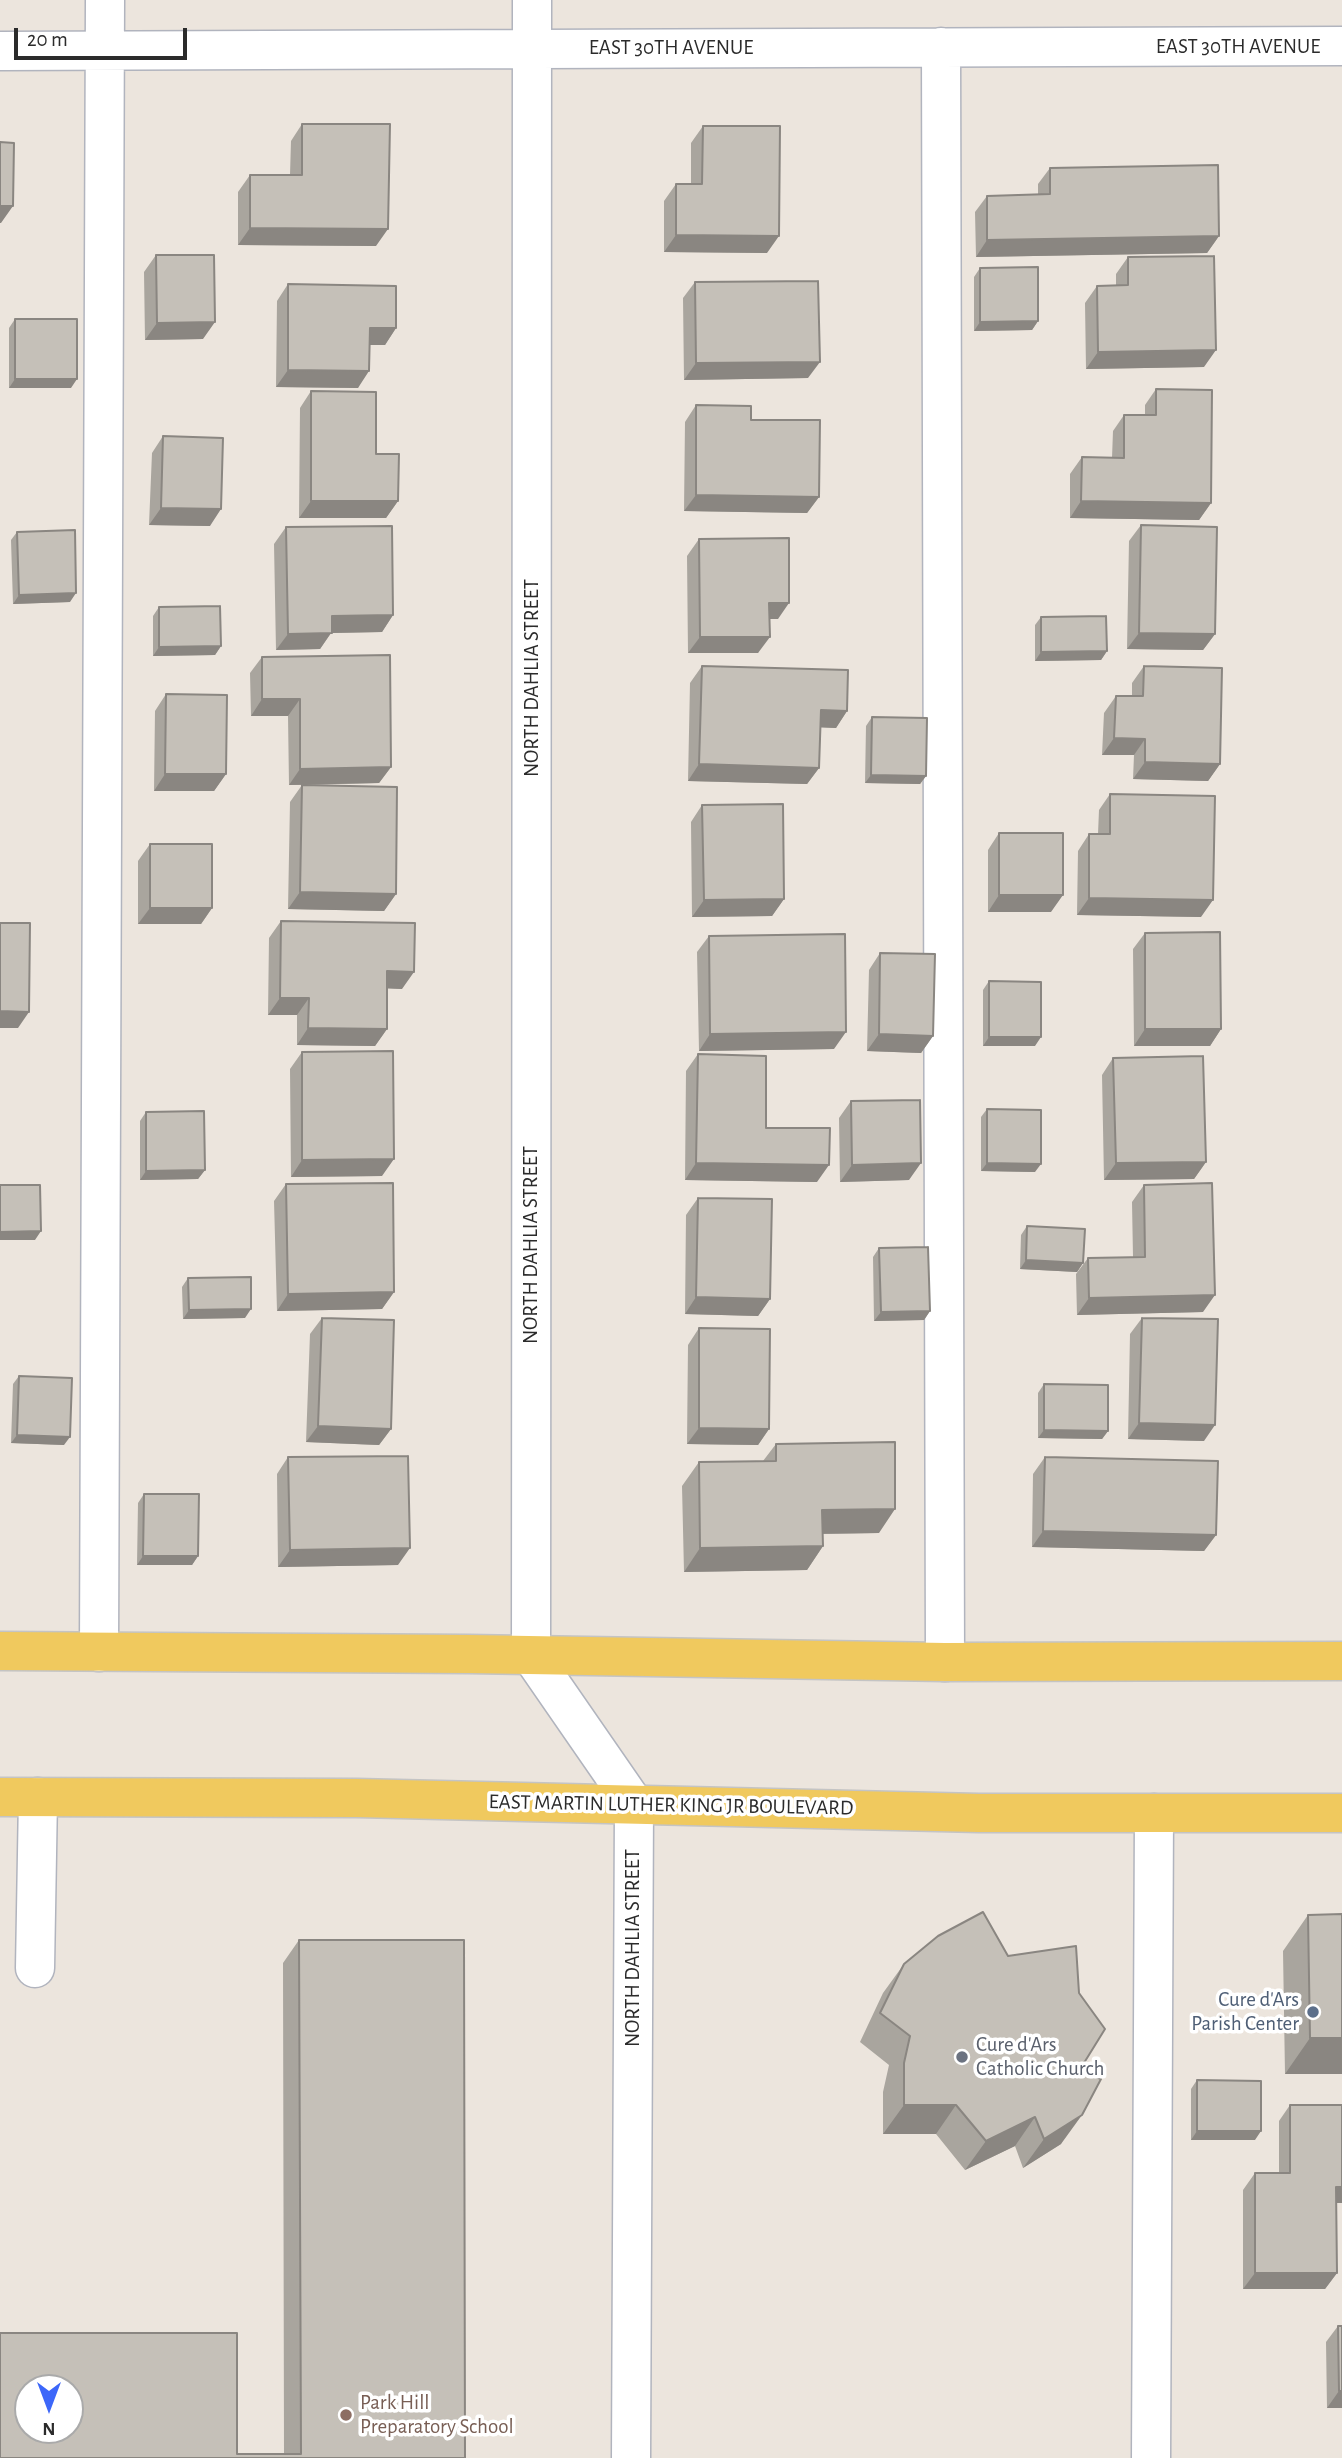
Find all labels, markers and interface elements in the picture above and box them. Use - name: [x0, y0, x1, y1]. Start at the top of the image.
- scale bar: [18, 14, 191, 58]
- text: 20 m: [27, 29, 68, 50]
- street label: EAST 30TH AVENUE: [1156, 34, 1320, 60]
- street label: EAST 30TH AVENUE: [589, 35, 753, 61]
- street label: NORTH DAHLIA STREET: [519, 579, 545, 777]
- street label: NORTH DAHLIA STREET: [518, 1146, 544, 1344]
- street label: EAST MARTIN LUTHER KING JR BOULEVARD: [488, 1789, 854, 1821]
- street label: NORTH DAHLIA STREET: [620, 1849, 646, 2047]
- place label: Cure d'Ars Parish Center: [1191, 1987, 1299, 2037]
- marker: Cure d'Ars Parish Center: [1305, 2004, 1321, 2020]
- place label: Cure d'Ars Catholic Church: [976, 2032, 1104, 2082]
- marker: Cure d'Ars Catholic Church: [954, 2049, 970, 2065]
- north arrow: [14, 2374, 84, 2444]
- place label: Park Hill Preparatory School: [360, 2390, 514, 2440]
- marker: Park Hill Preparatory School: [338, 2407, 354, 2423]
- text: N: [42, 2419, 56, 2438]

